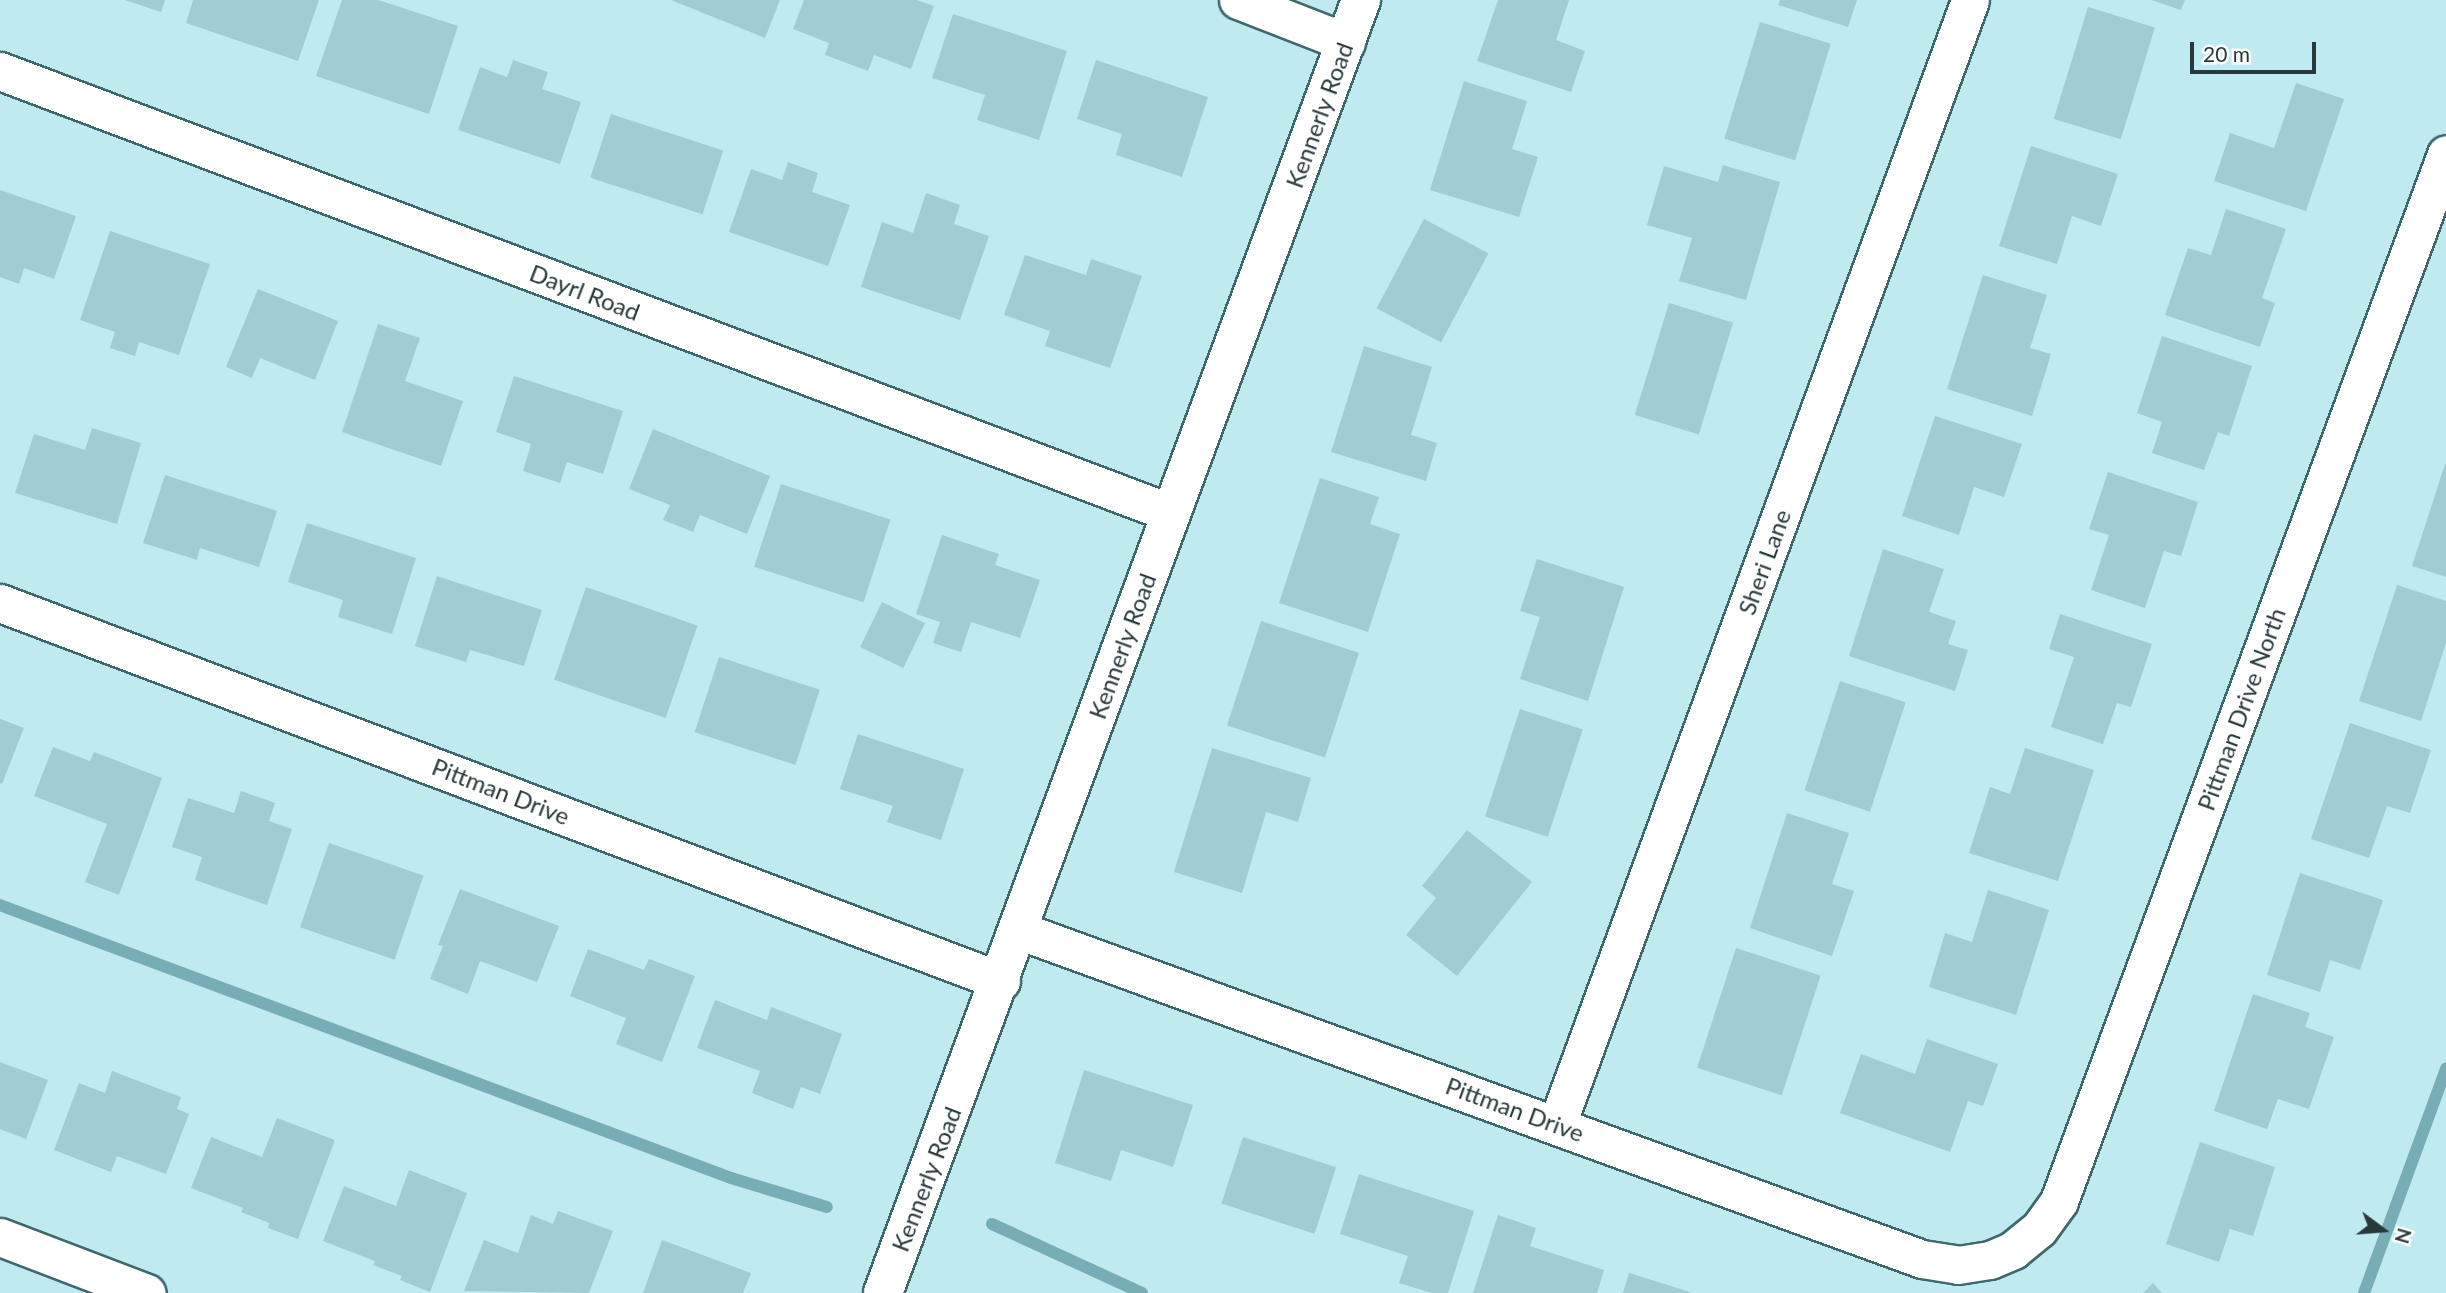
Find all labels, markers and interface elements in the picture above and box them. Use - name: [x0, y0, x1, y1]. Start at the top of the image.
- scale bar: [2194, 28, 2320, 72]
- street label: Kennerly Road: [1279, 38, 1359, 192]
- text: 20 m: [2203, 41, 2250, 66]
- street label: Dayrl Road: [526, 258, 644, 326]
- street label: Sheri Lane: [1732, 505, 1796, 619]
- street label: Kennerly Road: [1082, 569, 1162, 723]
- street label: Pittman Drive North: [2191, 604, 2291, 814]
- street label: Pittman Drive: [428, 752, 574, 830]
- street label: Pittman Drive: [1442, 1071, 1588, 1147]
- street label: Kennerly Road: [885, 1102, 967, 1256]
- north arrow: [2348, 1195, 2418, 1265]
- text: N: [2391, 1226, 2417, 1246]

